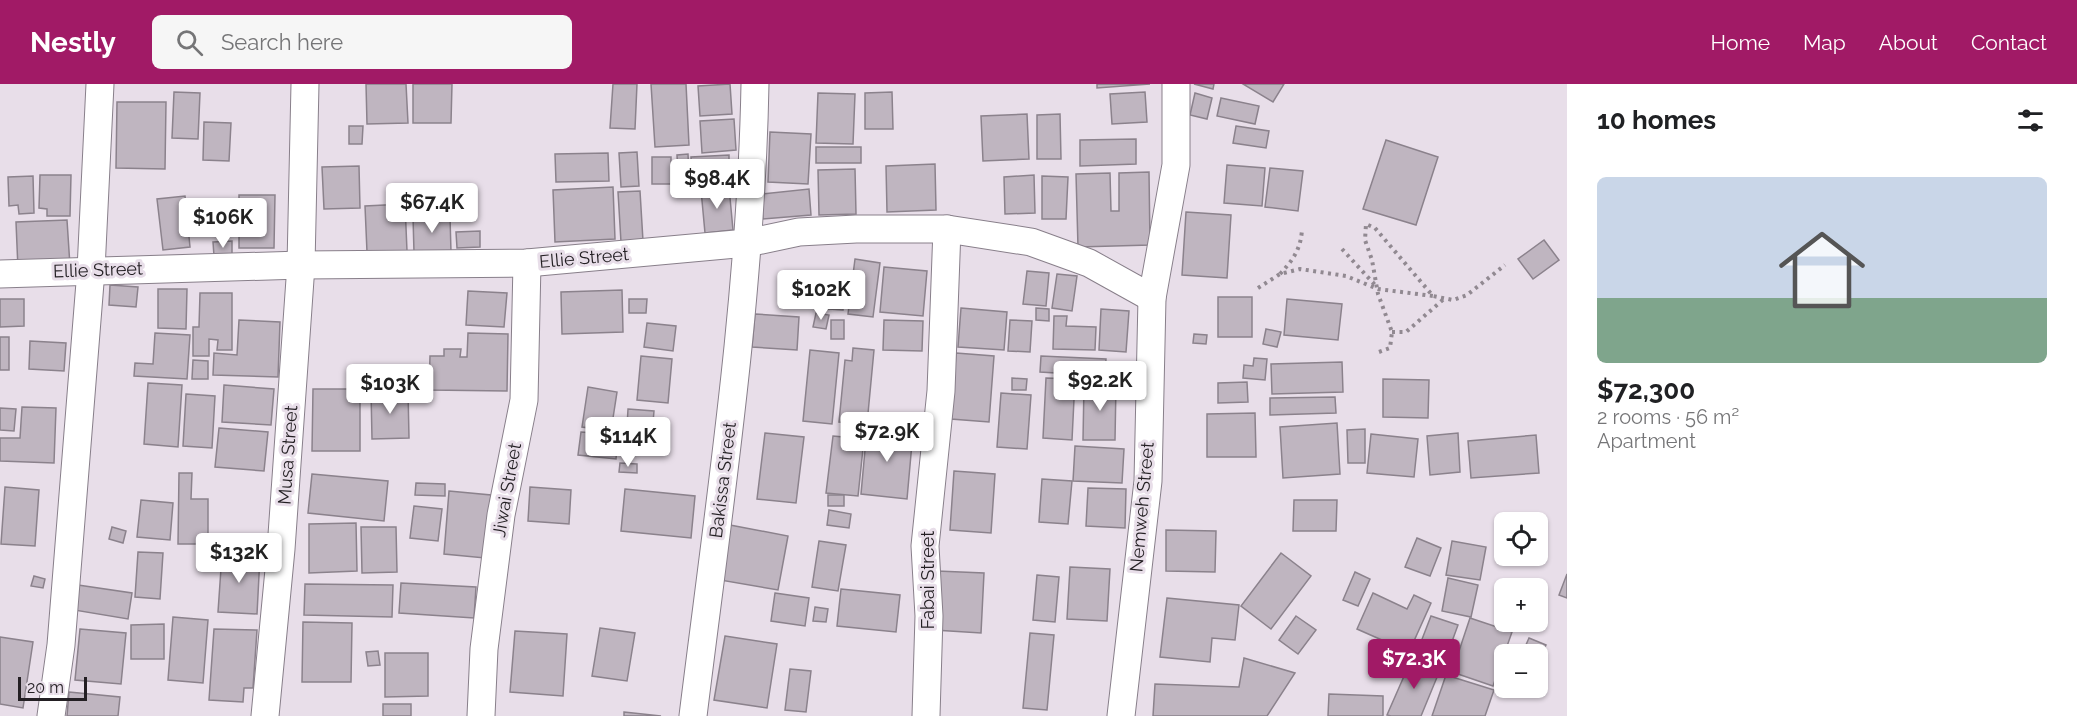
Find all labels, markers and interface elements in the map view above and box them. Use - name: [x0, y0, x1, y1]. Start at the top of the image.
- search box: [152, 15, 572, 69]
- text: Nestly: [30, 26, 116, 59]
- icon: search: [173, 26, 206, 59]
- text: Search here: [221, 29, 343, 55]
- text: Home: [1711, 30, 1770, 55]
- text: Map: [1803, 30, 1846, 55]
- text: About: [1879, 30, 1938, 55]
- text: Contact: [1971, 30, 2047, 55]
- icon: filters: [2014, 104, 2047, 137]
- text: 10 homes: [1597, 105, 1716, 135]
- pin: $98.4K: [668, 159, 766, 210]
- text: $98.4K: [684, 166, 750, 190]
- pin: $67.4K: [383, 183, 481, 234]
- text: $67.4K: [400, 190, 464, 214]
- pin: $106K: [181, 198, 265, 249]
- text: $106K: [193, 205, 253, 229]
- icon: home: [1768, 216, 1876, 324]
- street label: Ellie Street: [538, 243, 630, 272]
- street label: Ellie Street: [53, 257, 143, 282]
- pin: $102K: [779, 270, 863, 321]
- text: $102K: [791, 277, 851, 301]
- pin: $92.2K: [1051, 361, 1149, 412]
- pin: $103K: [348, 364, 432, 415]
- text: $92.2K: [1068, 368, 1132, 392]
- text: $103K: [360, 371, 420, 395]
- text: $72,300: [1597, 375, 1695, 405]
- street label: Musa Street: [274, 405, 301, 505]
- text: 2 rooms · 56 m²: [1597, 405, 1739, 429]
- pin: $72.9K: [838, 412, 936, 463]
- pin: $114K: [586, 417, 670, 468]
- text: $72.9K: [855, 419, 919, 443]
- street label: Bakissa Street: [705, 421, 740, 539]
- text: $114K: [599, 424, 657, 448]
- text: Apartment: [1597, 429, 1696, 453]
- street label: Jiwai Street: [488, 441, 525, 539]
- street label: Nemweh Street: [1125, 441, 1158, 573]
- map controls: [1494, 512, 1548, 698]
- button: locate: [1494, 512, 1548, 566]
- street label: Fabai Street: [917, 531, 938, 629]
- pin: $132K: [197, 533, 281, 584]
- text: $132K: [210, 540, 268, 564]
- button: +: [1494, 578, 1548, 632]
- pin: $72.3K: [1365, 639, 1463, 690]
- button: −: [1494, 644, 1548, 698]
- text: $72.3K: [1382, 646, 1446, 670]
- scale bar: [18, 674, 87, 702]
- text: 20 m: [27, 678, 64, 697]

